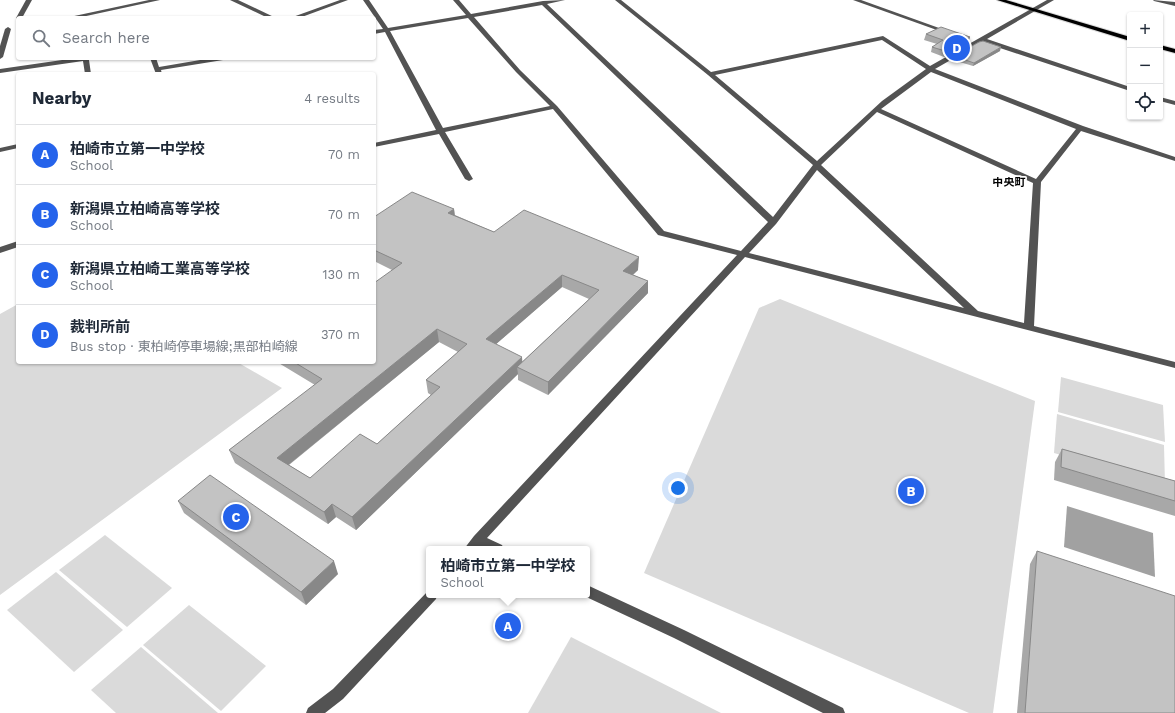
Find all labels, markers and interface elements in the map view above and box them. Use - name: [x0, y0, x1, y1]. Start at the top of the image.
- map controls: [1127, 12, 1163, 120]
- button: +: [1127, 12, 1163, 48]
- search box: [16, 16, 376, 60]
- icon: search: [30, 27, 52, 49]
- text: Search here: [62, 29, 150, 47]
- pin: D: [944, 33, 970, 63]
- button: −: [1127, 48, 1163, 84]
- button: locate: [1127, 84, 1163, 120]
- text: Nearby: [32, 88, 91, 108]
- text: 4 results: [304, 91, 360, 106]
- text: 柏崎市立第一中学校: [70, 140, 205, 158]
- text: A: [41, 147, 49, 162]
- text: 70 m: [328, 147, 360, 162]
- text: School: [70, 158, 113, 173]
- district label: 中央町: [993, 176, 1026, 189]
- text: 新潟県立柏崎高等学校: [70, 200, 220, 218]
- text: B: [41, 207, 49, 222]
- text: 70 m: [328, 207, 360, 222]
- text: School: [70, 218, 113, 233]
- text: 新潟県立柏崎工業高等学校: [70, 260, 250, 278]
- text: C: [41, 267, 49, 282]
- text: 130 m: [322, 267, 360, 282]
- text: School: [70, 278, 113, 293]
- text: 裁判所前: [70, 318, 130, 336]
- text: D: [40, 327, 50, 342]
- text: 370 m: [321, 327, 360, 342]
- text: Bus stop · 東柏崎停車場線;黒部柏崎線: [70, 339, 298, 354]
- pin: B: [898, 476, 924, 506]
- your location: [668, 478, 688, 498]
- pin: C: [223, 502, 249, 532]
- popup: [426, 546, 590, 598]
- text: 柏崎市立第一中学校: [440, 557, 576, 575]
- text: School: [440, 575, 484, 590]
- pin: A: [495, 611, 521, 641]

